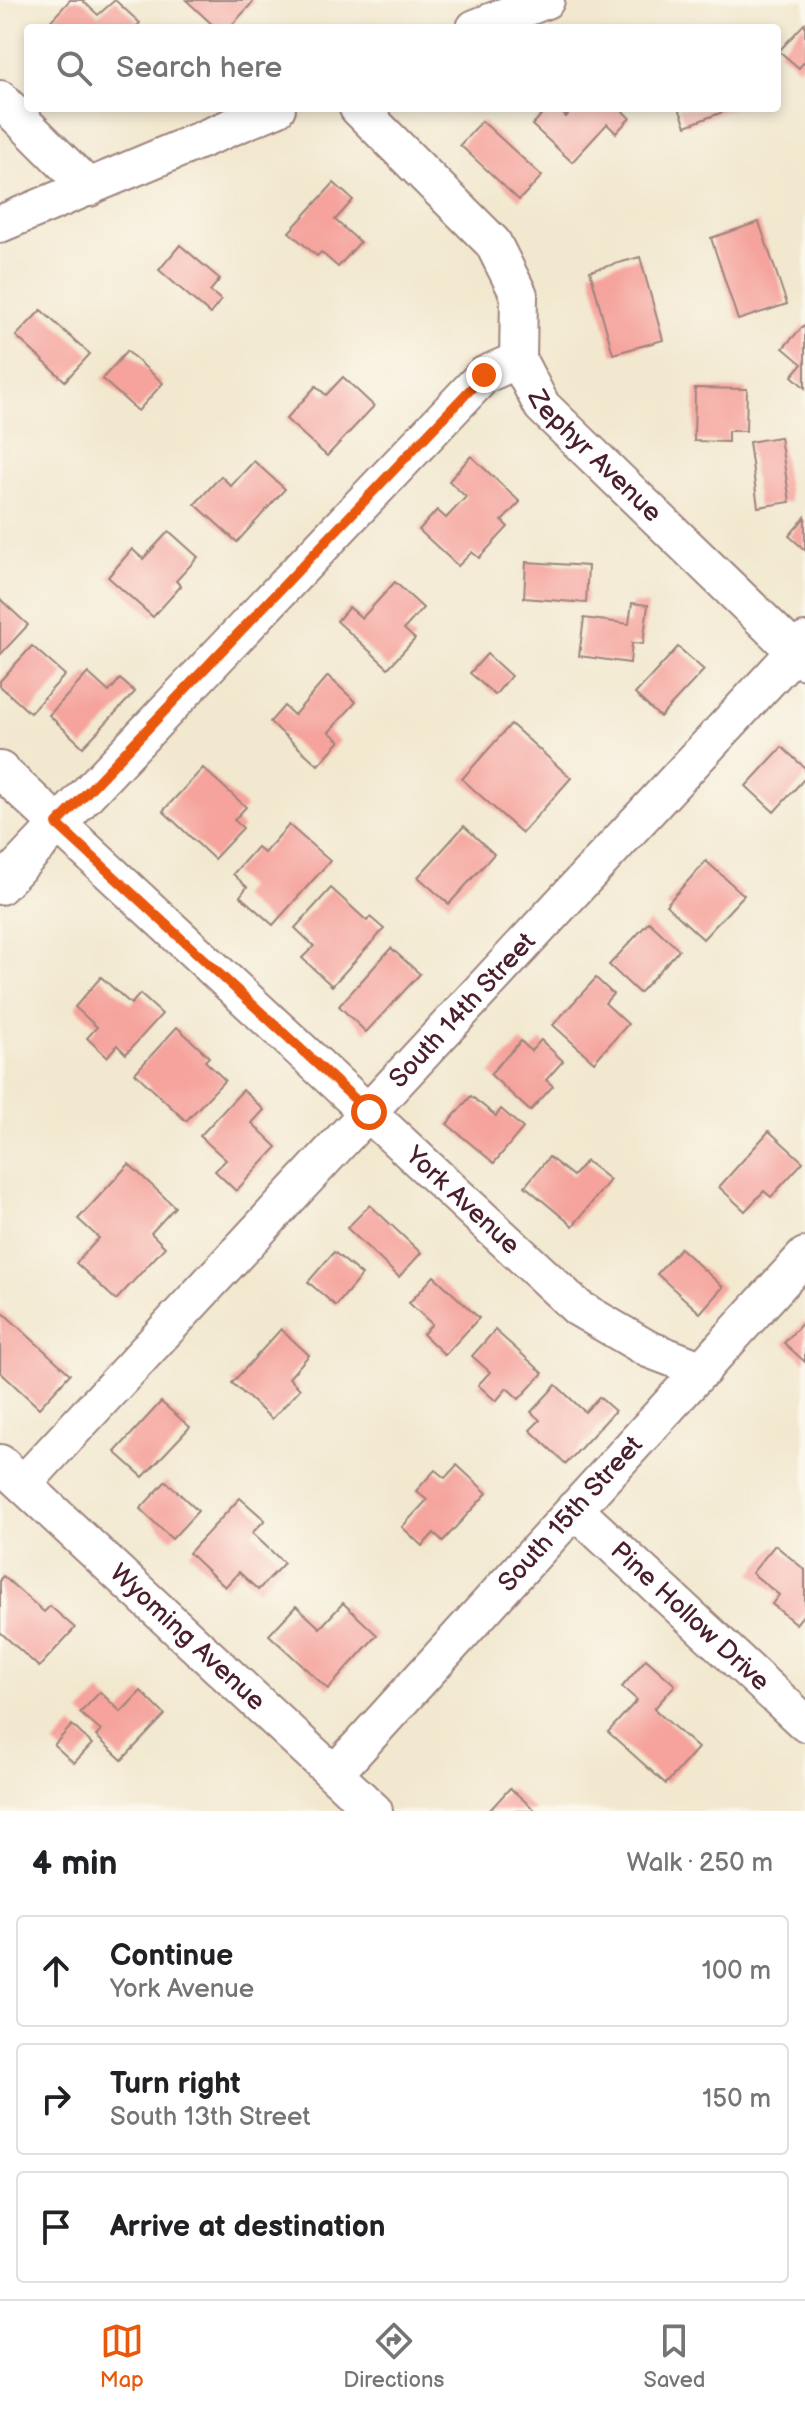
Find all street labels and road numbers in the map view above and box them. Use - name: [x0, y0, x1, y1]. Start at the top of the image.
- street label: Zephyr Avenue: [520, 384, 668, 529]
- street label: South 14th Street: [383, 926, 542, 1094]
- street label: York Avenue: [399, 1139, 526, 1261]
- street label: South 15th Street: [492, 1430, 649, 1598]
- street label: Pine Hollow Drive: [604, 1535, 776, 1697]
- street label: Wyoming Avenue: [103, 1558, 272, 1717]

